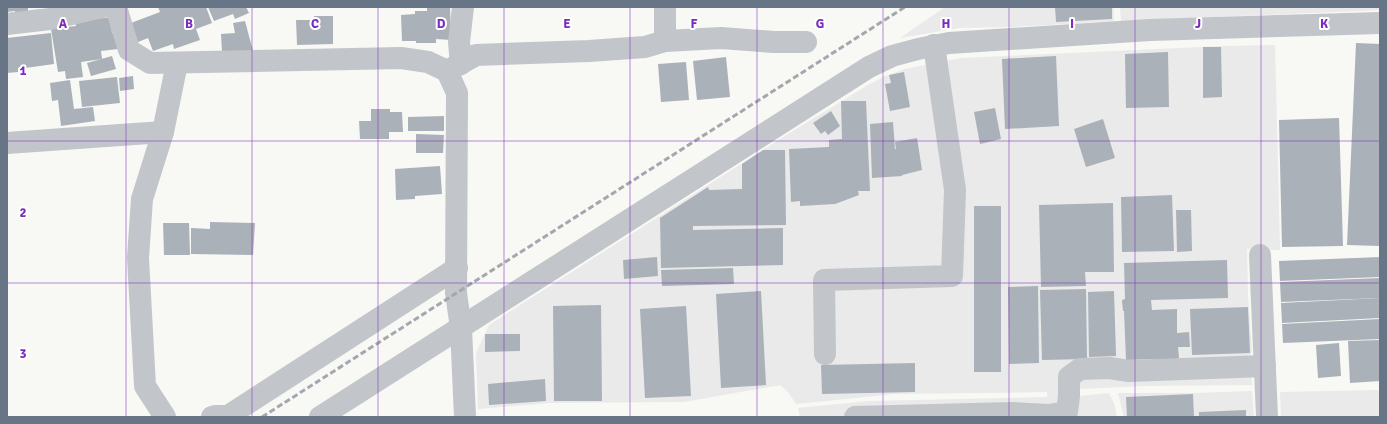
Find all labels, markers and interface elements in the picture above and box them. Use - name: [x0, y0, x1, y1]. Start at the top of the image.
- text: A: [59, 16, 68, 32]
- text: B: [185, 16, 193, 32]
- text: C: [311, 16, 319, 32]
- text: D: [437, 16, 446, 32]
- text: E: [563, 16, 571, 32]
- text: F: [691, 16, 698, 32]
- text: G: [816, 16, 824, 32]
- text: H: [942, 16, 950, 32]
- text: I: [1070, 16, 1074, 32]
- text: J: [1195, 16, 1201, 32]
- text: K: [1320, 16, 1328, 32]
- text: 1: [19, 63, 27, 79]
- text: 2: [19, 205, 27, 221]
- text: 3: [19, 346, 27, 362]

